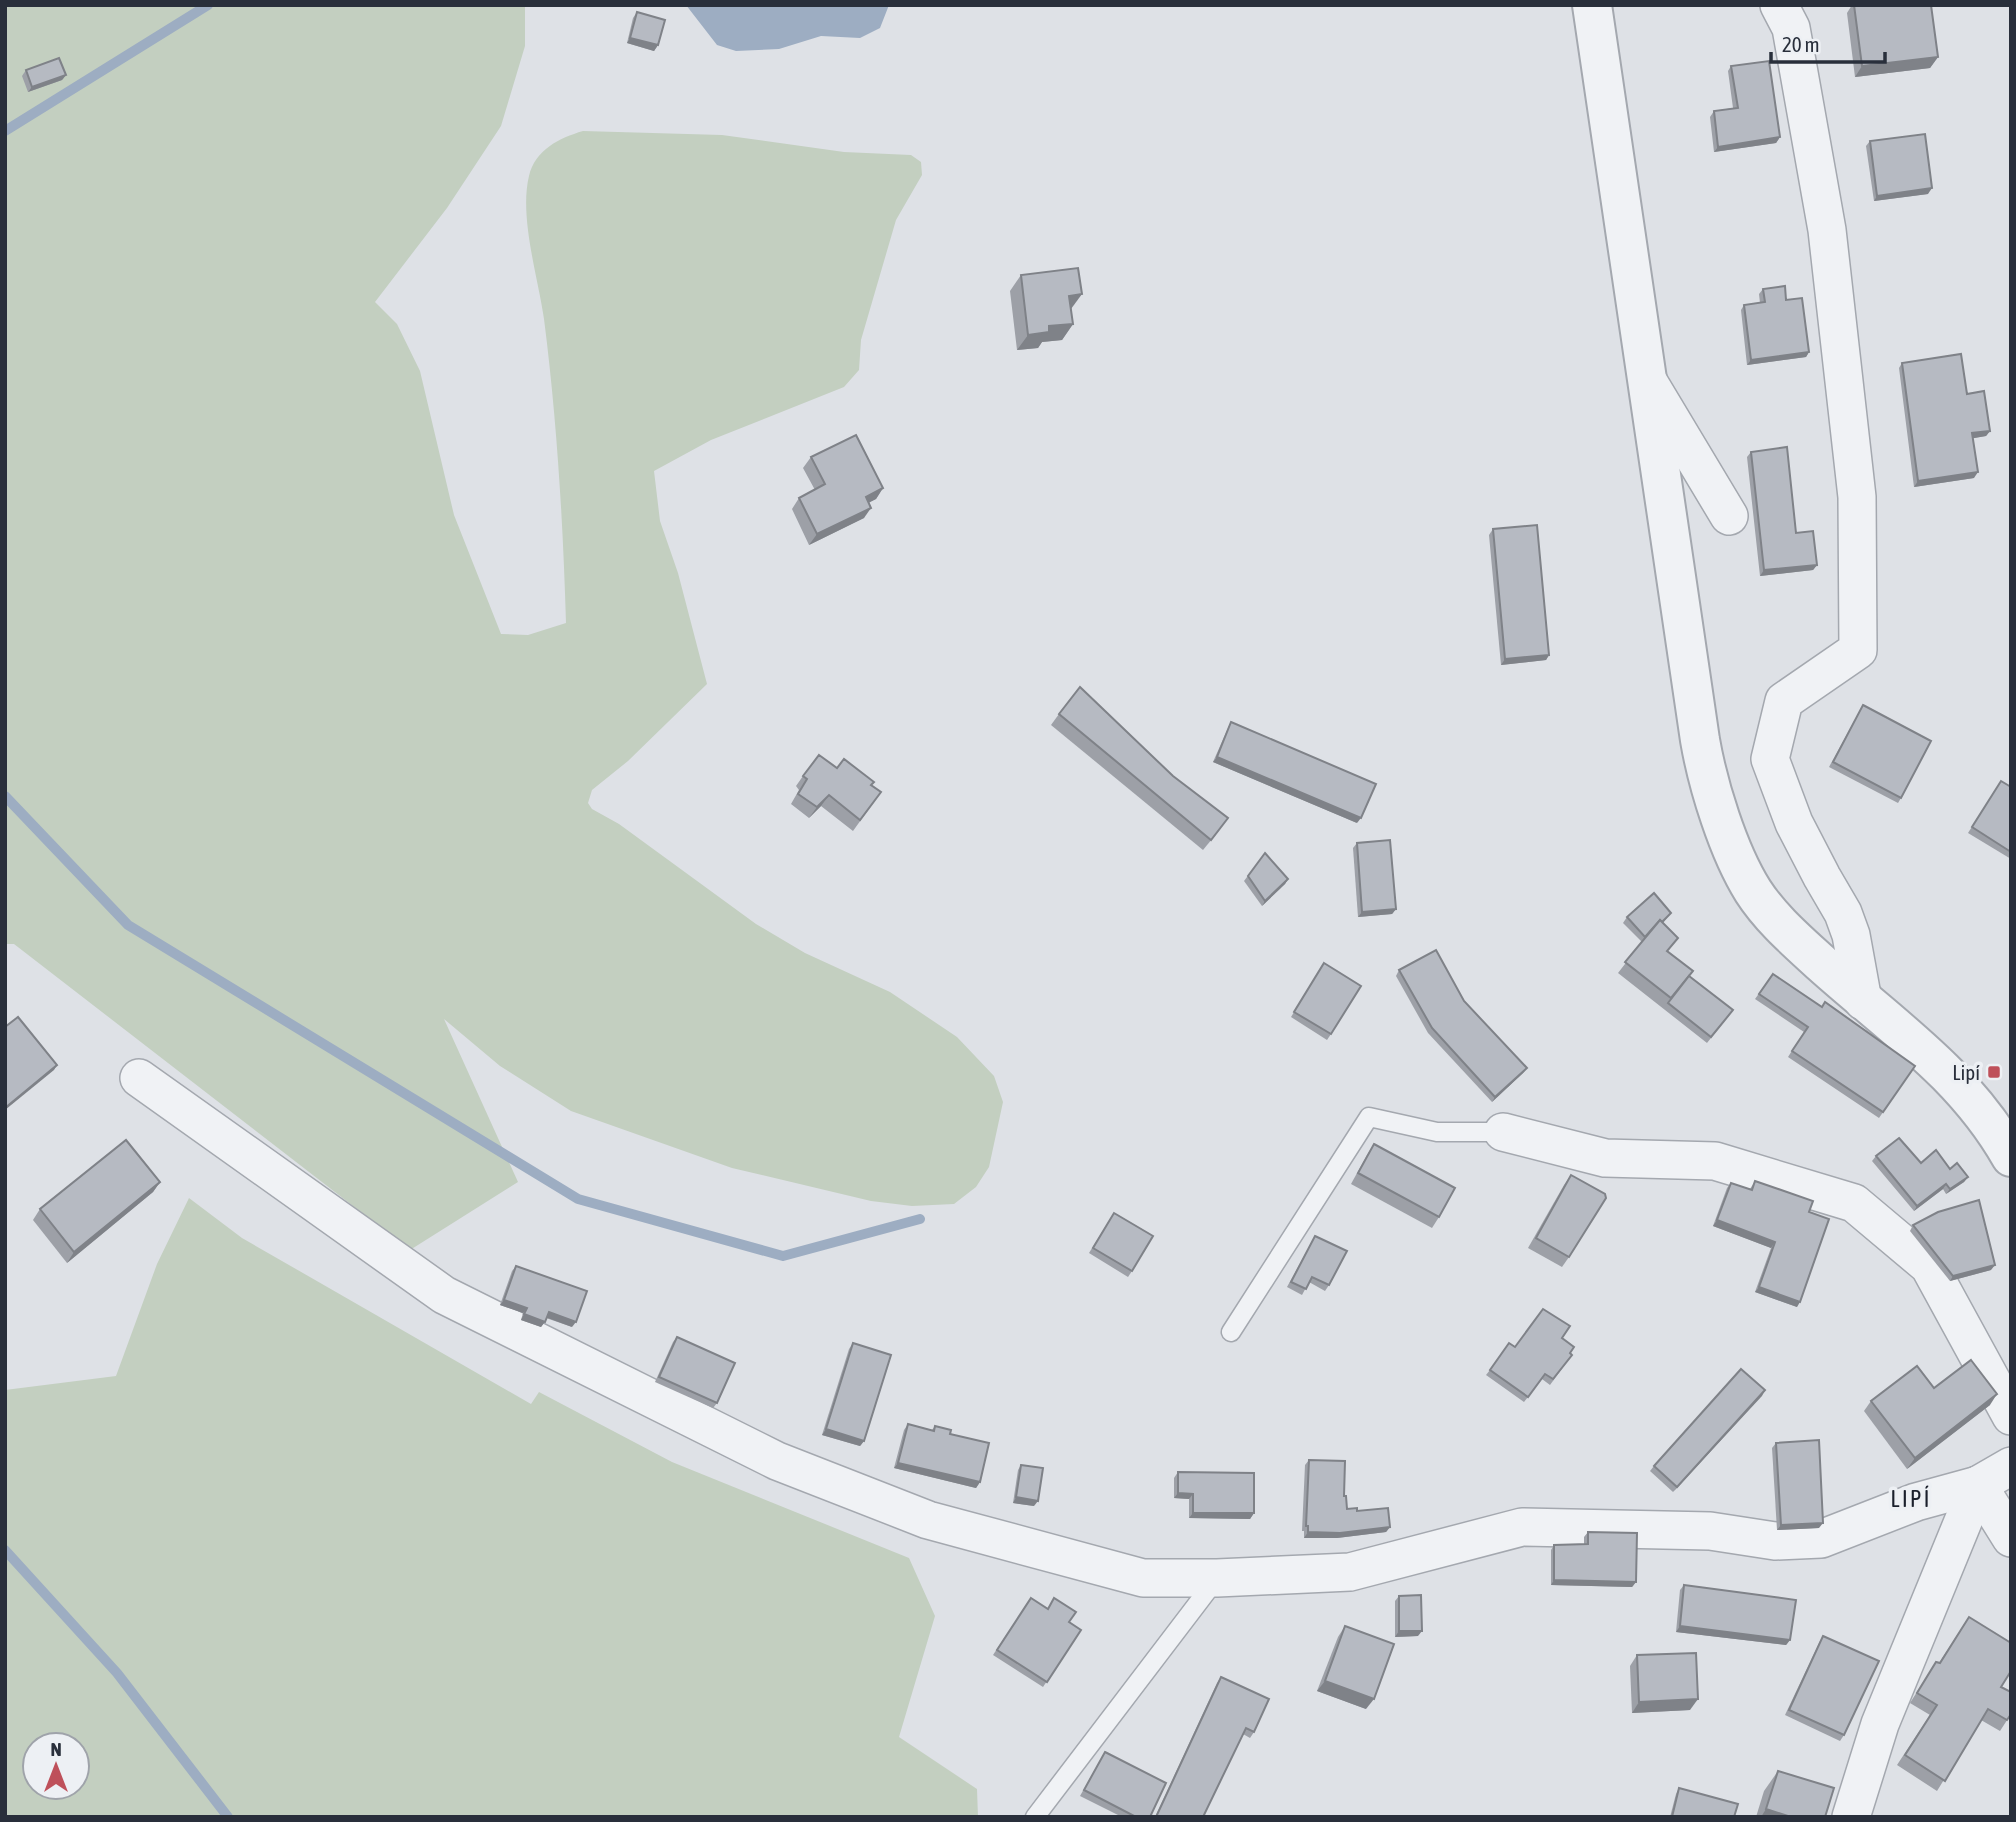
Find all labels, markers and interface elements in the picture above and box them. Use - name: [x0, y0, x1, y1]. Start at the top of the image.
- scale bar: [1771, 21, 1885, 65]
- text: 20 m: [1782, 32, 1820, 56]
- place label: Lipí: [1952, 1060, 1980, 1084]
- marker: Lipí: [1986, 1064, 2002, 1080]
- district label: LIPÍ: [1890, 1485, 1932, 1512]
- north arrow: [21, 1731, 91, 1801]
- text: N: [50, 1738, 62, 1760]

